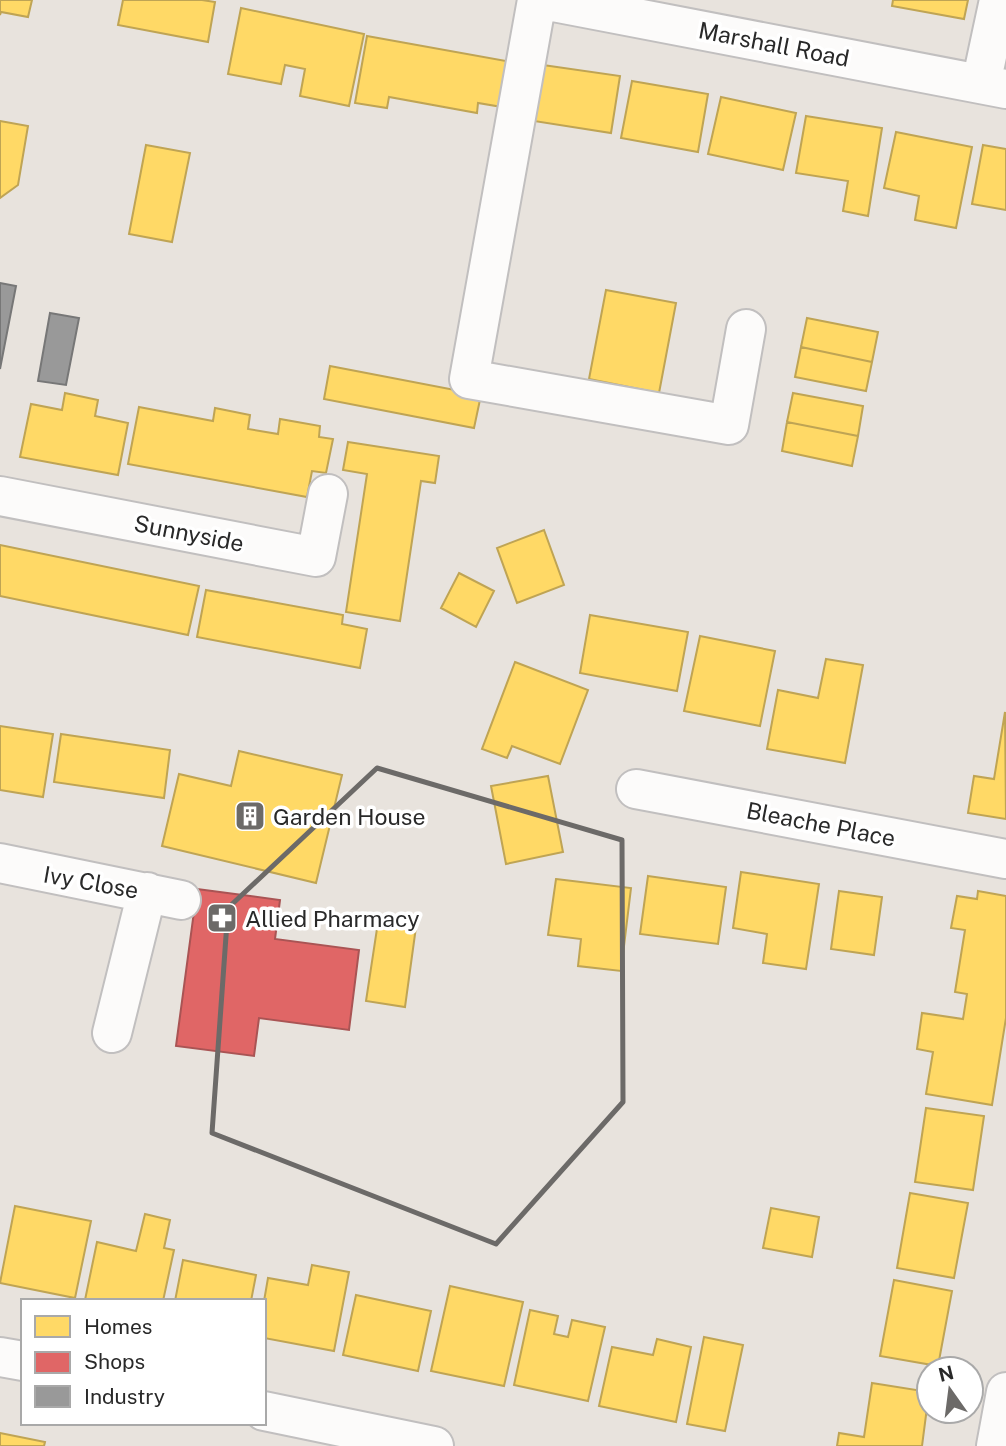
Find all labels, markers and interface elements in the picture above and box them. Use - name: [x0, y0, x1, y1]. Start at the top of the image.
- street label: Marshall Road: [696, 16, 852, 72]
- street label: Sunnyside: [132, 509, 246, 557]
- street label: Bleache Place: [744, 796, 898, 852]
- building icon: Garden House: [233, 799, 267, 833]
- place label: Garden House: [273, 803, 425, 830]
- street label: Ivy Close: [41, 860, 141, 904]
- pharmacy icon: Allied Pharmacy: [205, 901, 239, 935]
- place label: Allied Pharmacy: [245, 905, 420, 932]
- legend: [21, 1299, 266, 1425]
- text: Homes: [84, 1314, 152, 1339]
- text: Shops: [84, 1349, 145, 1374]
- north arrow: [915, 1355, 985, 1425]
- text: N: [936, 1361, 956, 1386]
- text: Industry: [84, 1384, 165, 1409]

